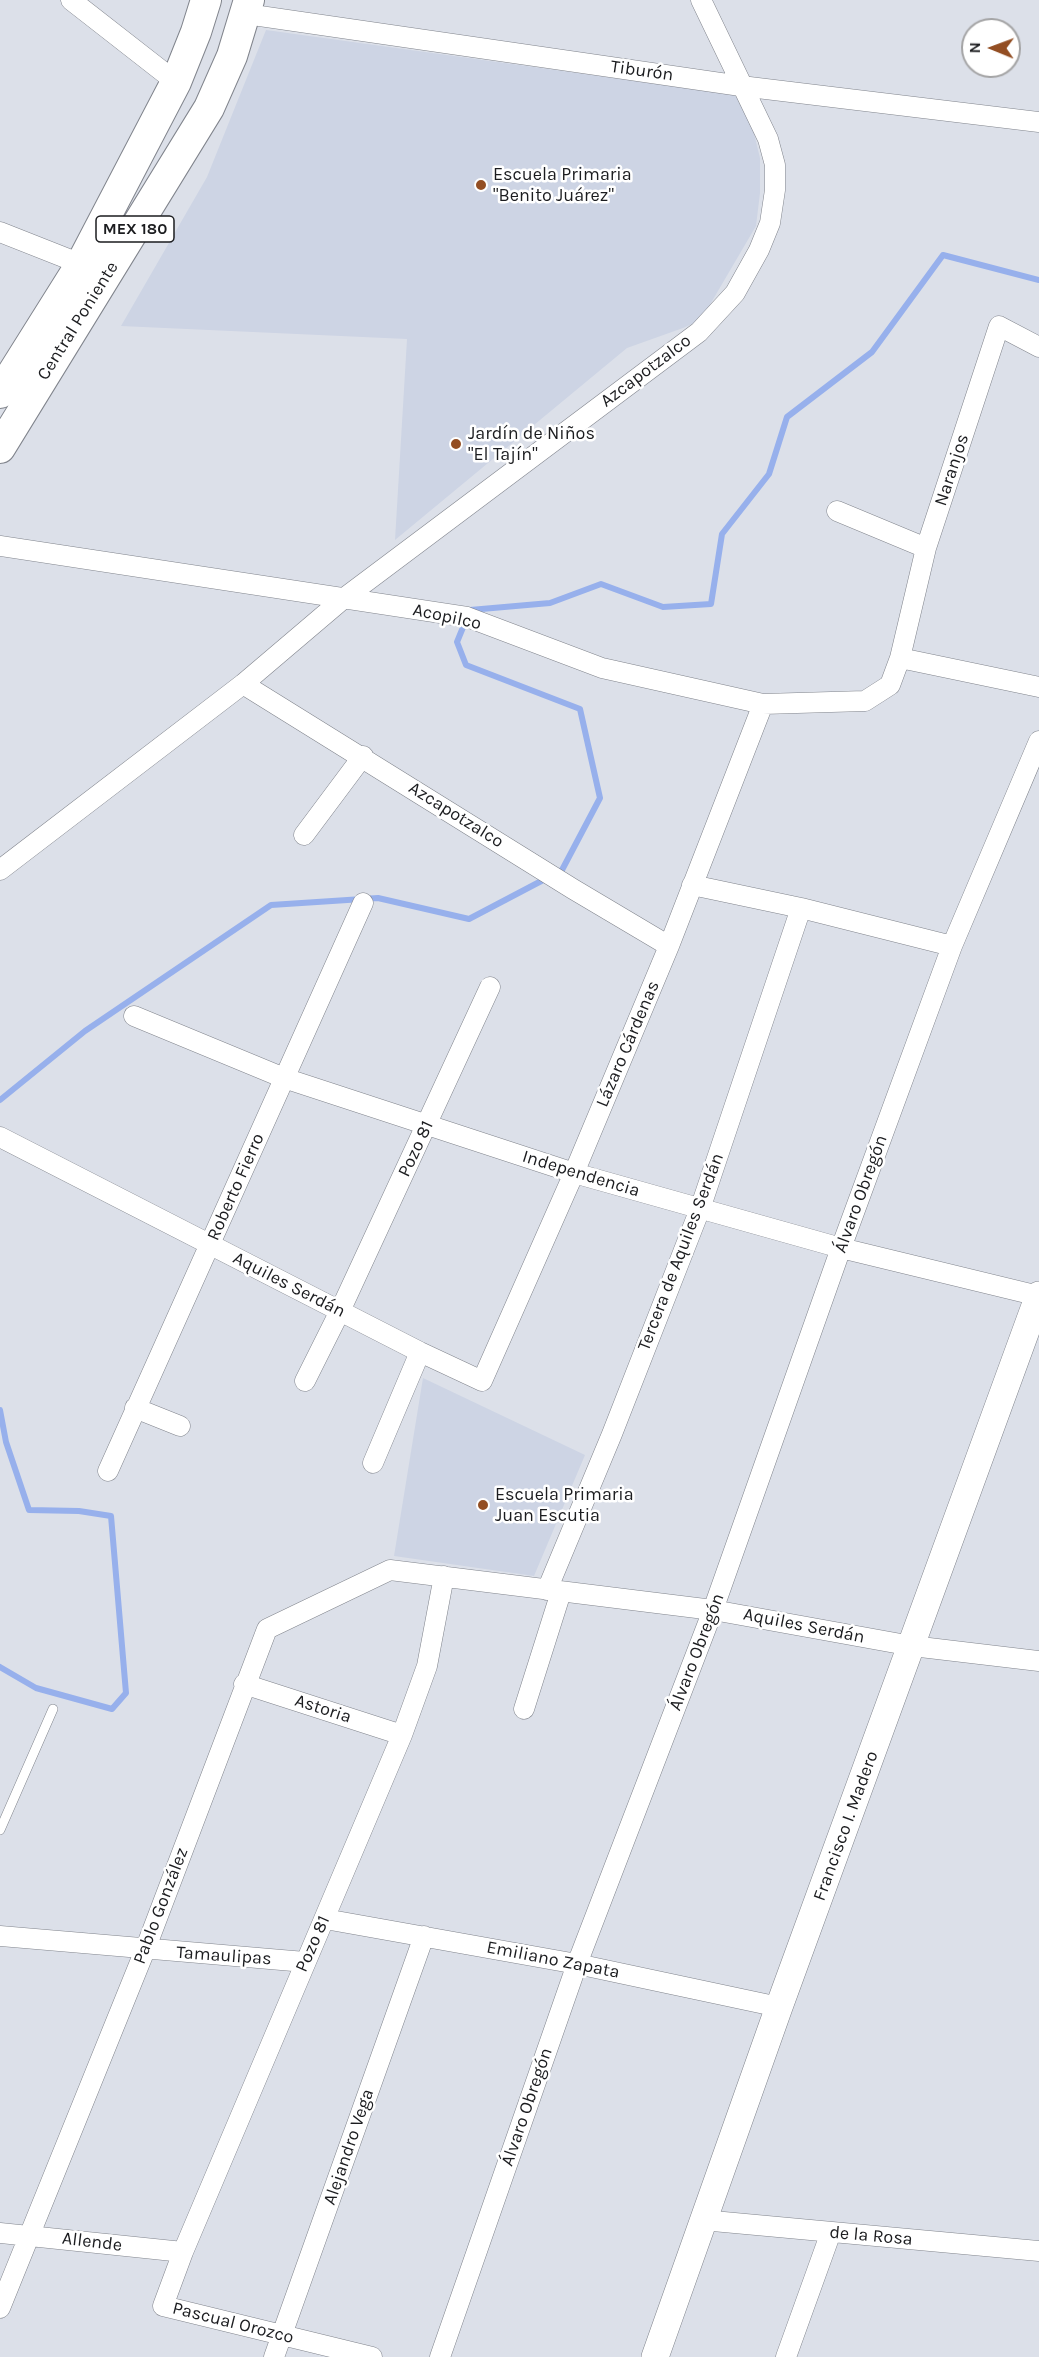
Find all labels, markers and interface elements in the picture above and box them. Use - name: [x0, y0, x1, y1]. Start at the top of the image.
- north arrow: [961, 18, 1021, 78]
- text: N: [965, 42, 984, 54]
- street label: Tiburón: [609, 56, 675, 86]
- place label: Escuela Primaria "Benito Juárez": [493, 164, 632, 207]
- marker: Escuela Primaria "Benito Juárez": [474, 178, 488, 192]
- road number: MEX 180: [96, 216, 174, 242]
- street label: Central Poniente: [33, 258, 123, 384]
- street label: Azcapotzalco: [596, 330, 696, 412]
- place label: Jardín de Niños "El Tajín": [468, 423, 595, 466]
- street label: Naranjos: [930, 431, 974, 509]
- marker: Jardín de Niños "El Tajín": [449, 437, 463, 451]
- street label: Acopilco: [411, 599, 483, 635]
- street label: Azcapotzalco: [405, 777, 507, 853]
- street label: Lázaro Cárdenas: [592, 978, 664, 1110]
- street label: Pozo 81: [394, 1117, 438, 1181]
- street label: Roberto Fierro: [203, 1130, 269, 1244]
- street label: Álvaro Obregón: [830, 1132, 892, 1256]
- street label: Independencia: [520, 1146, 642, 1202]
- street label: Tercera de Aquiles Serdán: [633, 1150, 729, 1354]
- street label: Aquiles Serdán: [229, 1247, 349, 1323]
- place label: Escuela Primaria Juan Escutia: [495, 1484, 634, 1526]
- marker: Escuela Primaria Juan Escutia: [476, 1498, 490, 1512]
- street label: Álvaro Obregón: [665, 1590, 729, 1714]
- street label: Aquiles Serdán: [741, 1604, 867, 1648]
- street label: Astoria: [292, 1690, 354, 1728]
- street label: Francisco I. Madero: [809, 1748, 883, 1904]
- street label: Pablo González: [129, 1845, 193, 1967]
- street label: Pozo 81: [291, 1912, 335, 1976]
- street label: Emiliano Zapata: [485, 1936, 621, 1984]
- street label: Tamaulipas: [176, 1942, 272, 1970]
- street label: Álvaro Obregón: [497, 2045, 557, 2169]
- street label: Alejandro Vega: [319, 2086, 379, 2208]
- street label: de la Rosa: [828, 2222, 914, 2250]
- street label: Allende: [61, 2228, 123, 2256]
- street label: Pascual Orozco: [170, 2297, 296, 2349]

